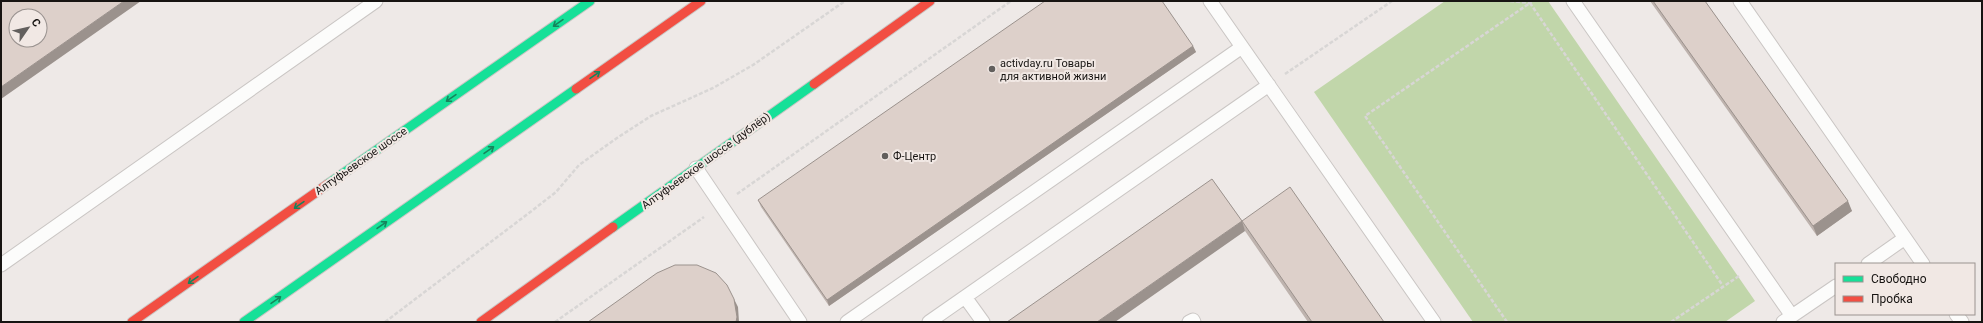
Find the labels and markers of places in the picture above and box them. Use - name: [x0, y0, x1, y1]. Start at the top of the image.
- place label: activday.ru Товары для активной жизни: [1000, 57, 1106, 83]
- marker: activday.ru Товары для активной жизни: [987, 64, 997, 74]
- place label: Ф-Центр: [893, 150, 936, 163]
- marker: Ф-Центр: [880, 151, 890, 161]

